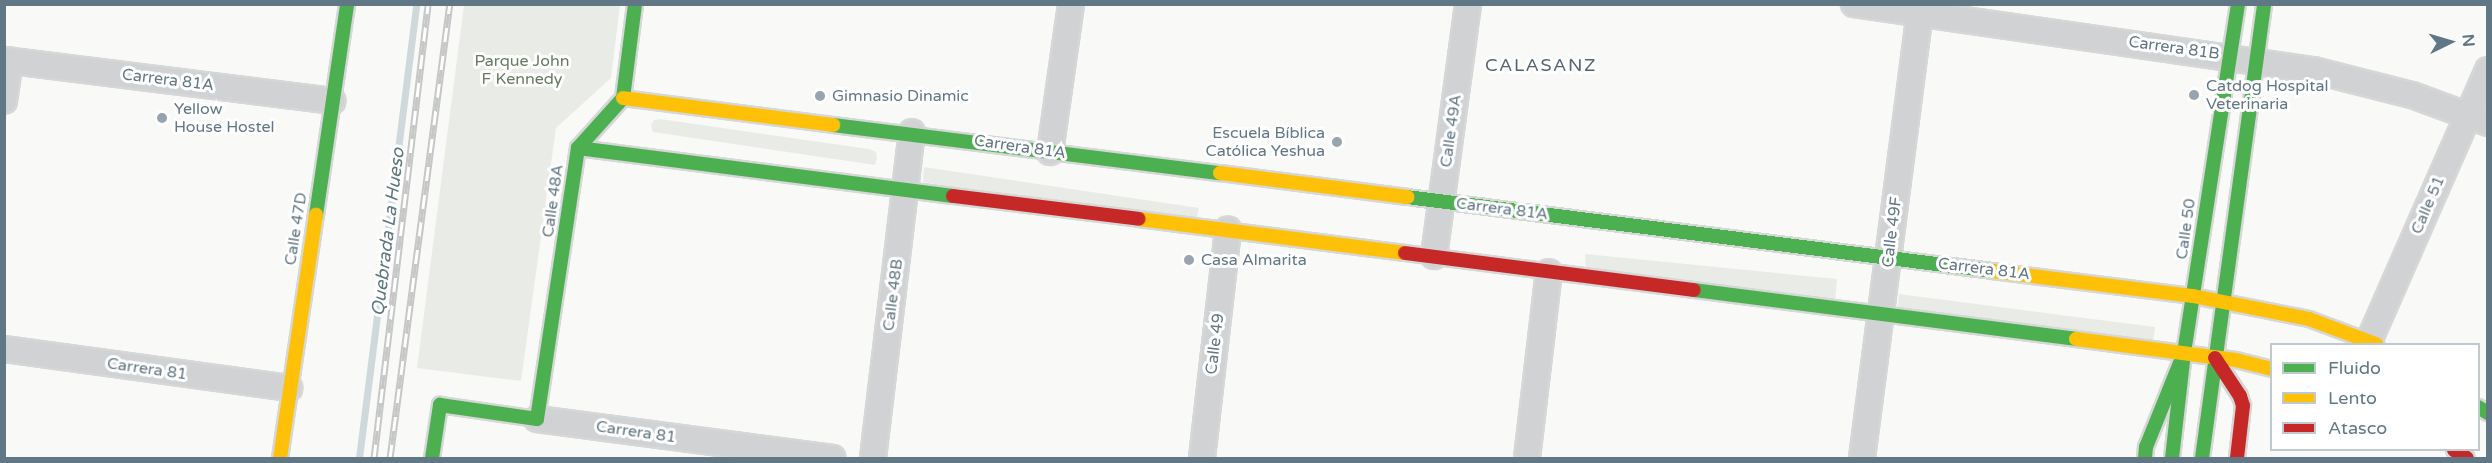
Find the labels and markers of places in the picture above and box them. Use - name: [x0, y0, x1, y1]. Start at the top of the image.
- place label: Catdog Hospital Veterinaria: [2206, 76, 2328, 114]
- place label: Gimnasio Dinamic: [832, 86, 969, 106]
- marker: Catdog Hospital Veterinaria: [2187, 88, 2201, 102]
- marker: Gimnasio Dinamic: [813, 89, 827, 103]
- place label: Yellow House Hostel: [174, 99, 274, 137]
- marker: Yellow House Hostel: [155, 111, 169, 125]
- place label: Escuela Bíblica Católica Yeshua: [1206, 123, 1325, 161]
- marker: Escuela Bíblica Católica Yeshua: [1330, 135, 1344, 149]
- place label: Casa Almarita: [1201, 250, 1307, 270]
- marker: Casa Almarita: [1182, 253, 1196, 267]

